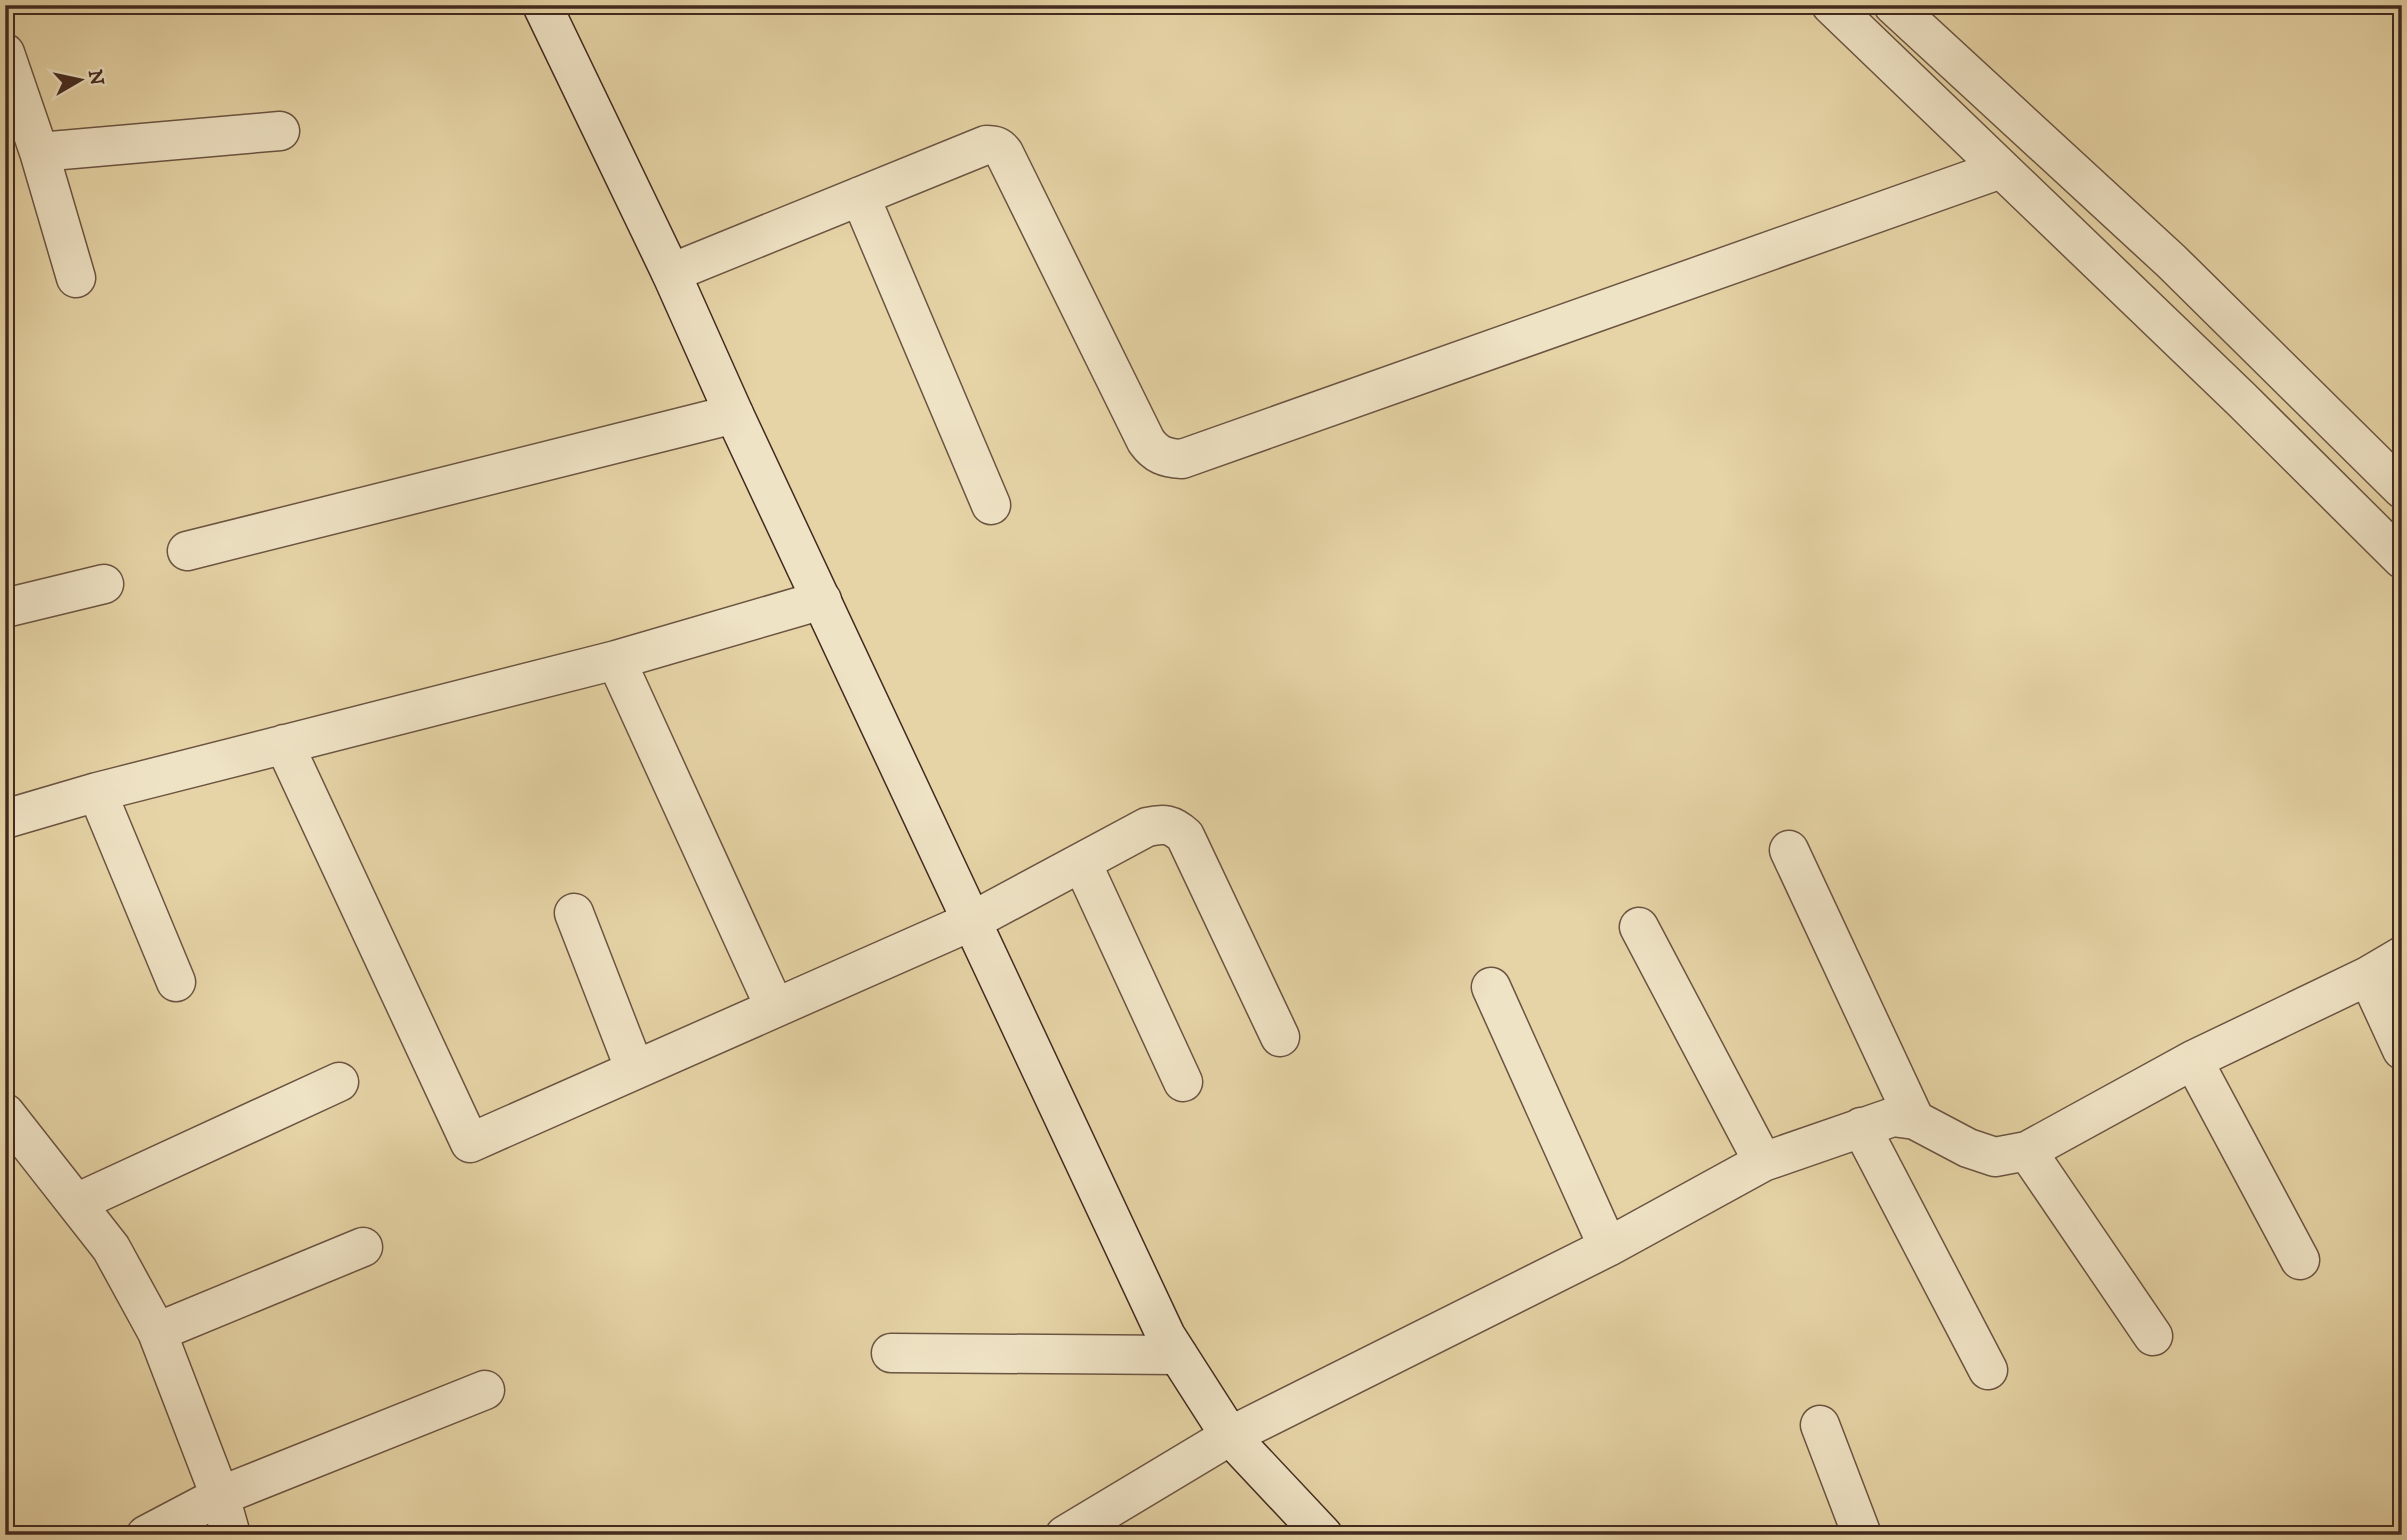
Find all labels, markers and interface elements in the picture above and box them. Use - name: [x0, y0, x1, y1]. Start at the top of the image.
- north arrow: [46, 46, 116, 116]
- text: N: [83, 68, 108, 87]

